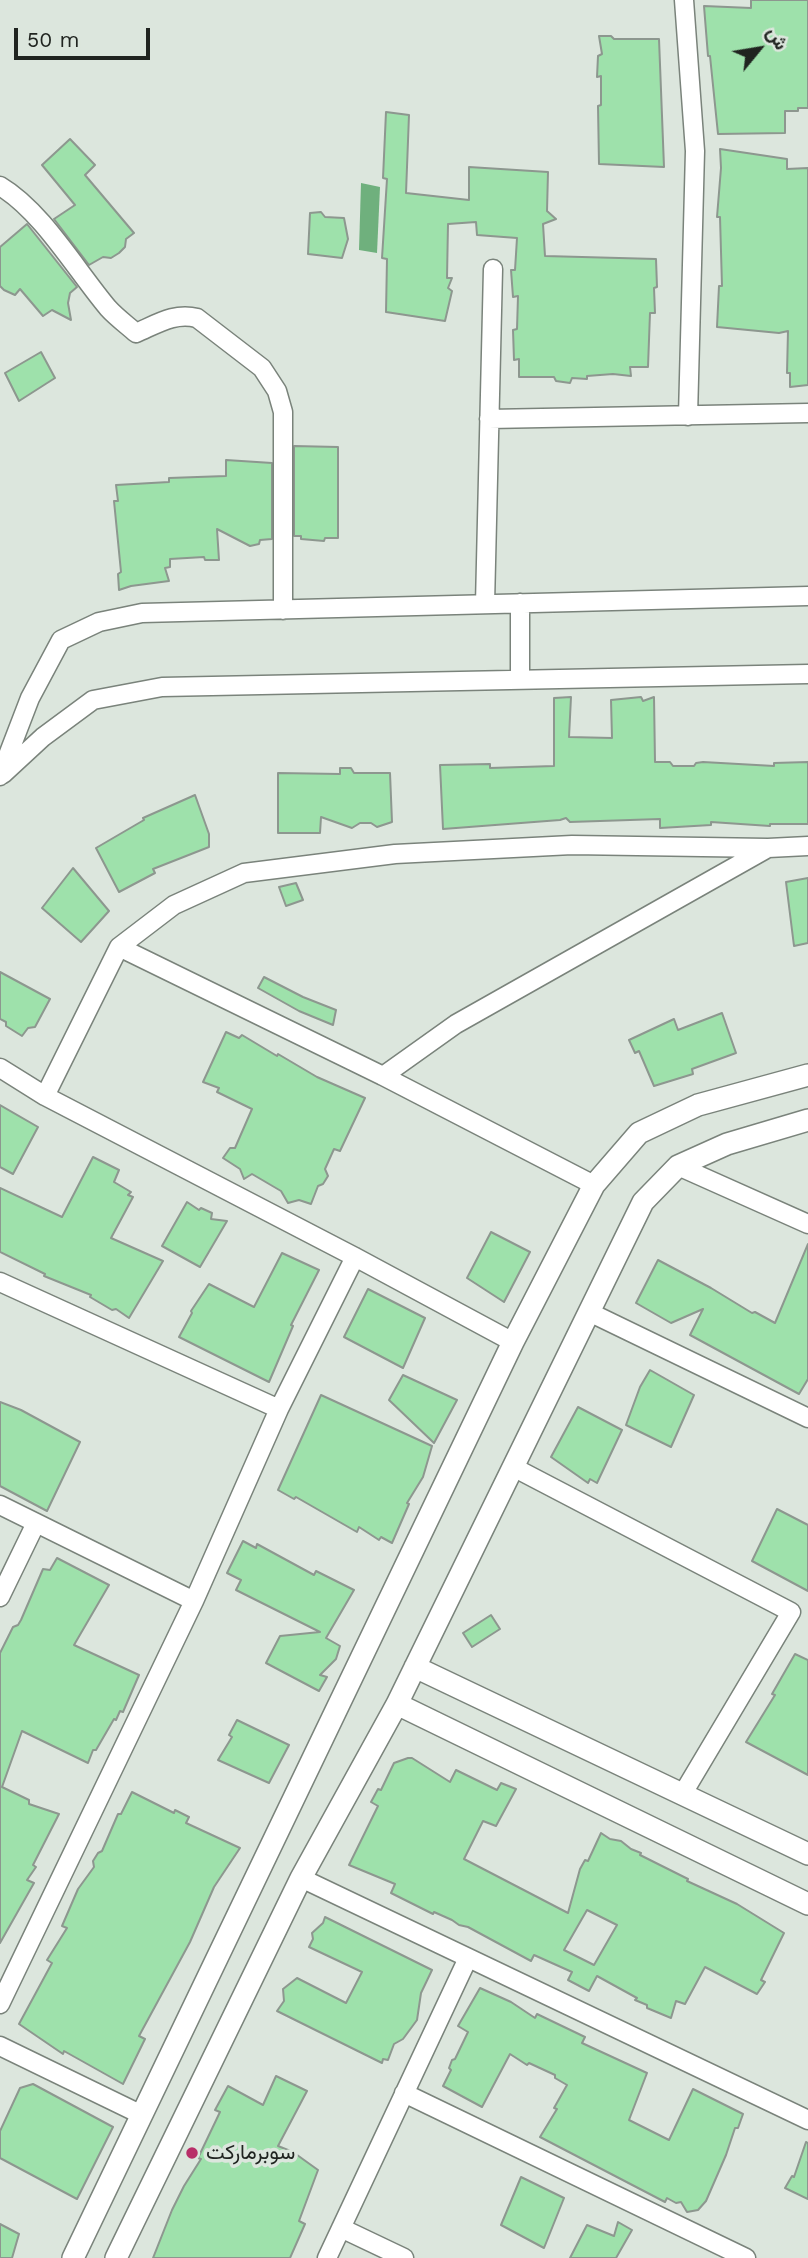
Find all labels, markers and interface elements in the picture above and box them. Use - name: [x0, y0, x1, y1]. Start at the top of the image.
- scale bar: [18, 14, 154, 58]
- north arrow: [724, 14, 794, 84]
- text: ش: [762, 23, 793, 54]
- text: 50 m: [27, 27, 79, 52]
- place label: سوبرماركت: [206, 2140, 295, 2166]
- marker: سوبرماركت: [184, 2145, 200, 2161]

